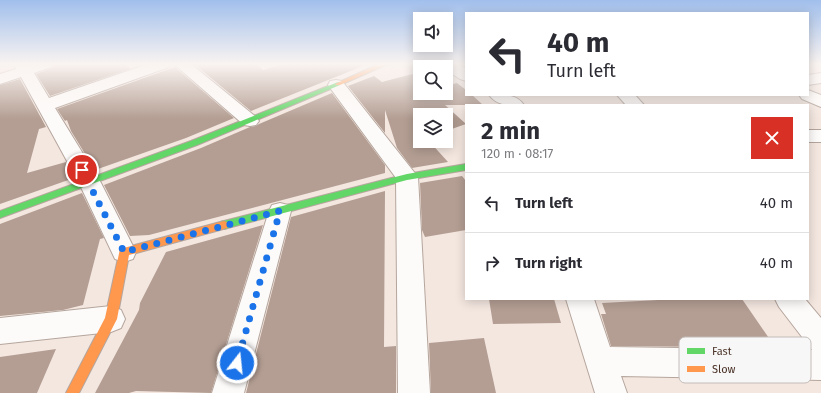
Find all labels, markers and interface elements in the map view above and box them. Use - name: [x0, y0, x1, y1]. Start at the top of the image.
- map controls: [413, 12, 453, 148]
- button: sound: [413, 12, 453, 52]
- text: 40 m: [547, 26, 610, 59]
- icon: left: [481, 28, 533, 80]
- button: search: [413, 60, 453, 100]
- text: Turn left: [547, 60, 616, 82]
- button: layers: [413, 108, 453, 148]
- text: 2 min: [481, 117, 540, 145]
- button: close: [751, 117, 793, 159]
- text: 120 m · 08:17: [481, 146, 553, 161]
- pin: [65, 153, 99, 187]
- icon: arrive: [71, 159, 93, 181]
- icon: left: [481, 192, 503, 214]
- text: Turn left: [515, 194, 573, 212]
- text: 40 m: [760, 194, 793, 212]
- icon: right: [481, 252, 503, 274]
- text: Turn right: [515, 254, 582, 272]
- text: 40 m: [760, 254, 793, 272]
- legend: [679, 337, 811, 383]
- position arrow: [216, 342, 258, 384]
- text: Fast: [712, 345, 732, 358]
- text: Slow: [712, 363, 736, 376]

